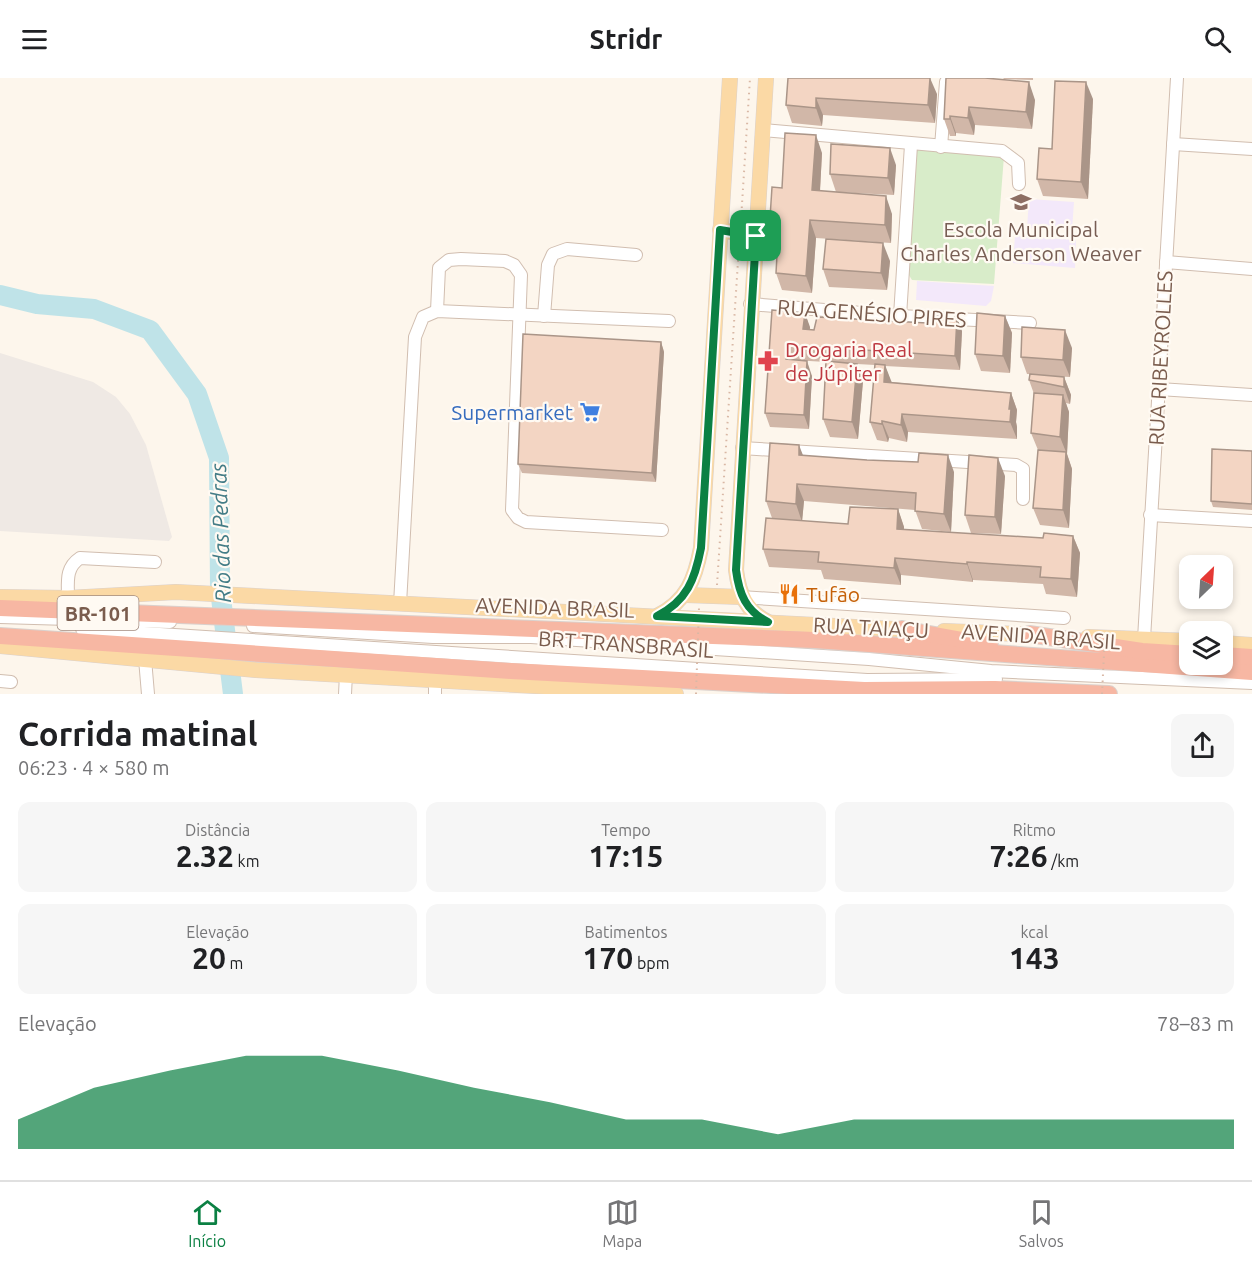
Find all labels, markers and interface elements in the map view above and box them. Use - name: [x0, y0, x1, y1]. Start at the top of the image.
- icon: menu: [18, 23, 51, 56]
- icon: search: [1201, 23, 1234, 56]
- text: Stridr: [590, 24, 662, 54]
- school or university icon: Escola Municipal Charles Anderson Weaver: [1009, 190, 1033, 214]
- pin: [730, 210, 781, 261]
- place label: Escola Municipal Charles Anderson Weaver: [900, 217, 1142, 265]
- icon: arrive: [739, 219, 772, 252]
- street label: RUA RIBEYROLLES: [1143, 270, 1177, 446]
- street label: RUA GENÉSIO PIRES: [777, 294, 967, 332]
- place label: Drogaria Real de Júpiter: [785, 337, 913, 385]
- pharmacy icon: Drogaria Real de Júpiter: [756, 349, 780, 373]
- place label: Supermarket: [451, 400, 573, 424]
- supermarket icon: Supermarket: [578, 400, 602, 424]
- water label: Rio das Pedras: [205, 463, 235, 603]
- north arrow: [1179, 555, 1233, 609]
- map controls: [1179, 555, 1233, 675]
- restaurant icon: Tufão: [777, 582, 801, 606]
- place label: Tufão: [806, 582, 860, 606]
- street label: AVENIDA BRASIL: [475, 592, 635, 622]
- road number: BR-101: [57, 596, 138, 630]
- street label: RUA TAIAÇU: [812, 612, 930, 642]
- street label: AVENIDA BRASIL: [961, 618, 1122, 654]
- button: layers: [1179, 621, 1233, 675]
- street label: BRT TRANSBRASIL: [537, 626, 715, 662]
- button: share: [1171, 714, 1234, 777]
- text: Corrida matinal: [18, 715, 257, 752]
- text: 06:23 · 4 × 580 m: [18, 756, 170, 779]
- text: Distância: [185, 821, 250, 839]
- text: Tempo: [601, 821, 651, 839]
- text: Ritmo: [1013, 821, 1056, 839]
- text: 2.32: [176, 839, 234, 873]
- text: 17:15: [588, 839, 664, 873]
- text: 7:26: [990, 839, 1048, 873]
- text: km: [234, 852, 260, 870]
- text: /km: [1048, 852, 1079, 870]
- text: Elevação: [186, 923, 249, 941]
- text: Batimentos: [585, 923, 667, 941]
- text: kcal: [1021, 923, 1048, 941]
- text: 20: [192, 941, 226, 975]
- text: 170: [583, 941, 633, 975]
- text: 143: [1009, 941, 1060, 975]
- text: m: [226, 954, 243, 972]
- text: bpm: [633, 954, 669, 972]
- text: Elevação: [18, 1012, 97, 1035]
- text: 78–83 m: [1157, 1012, 1234, 1035]
- tab: Início: [188, 1196, 226, 1250]
- tab: Mapa: [603, 1196, 642, 1250]
- tab: Salvos: [1019, 1196, 1064, 1250]

